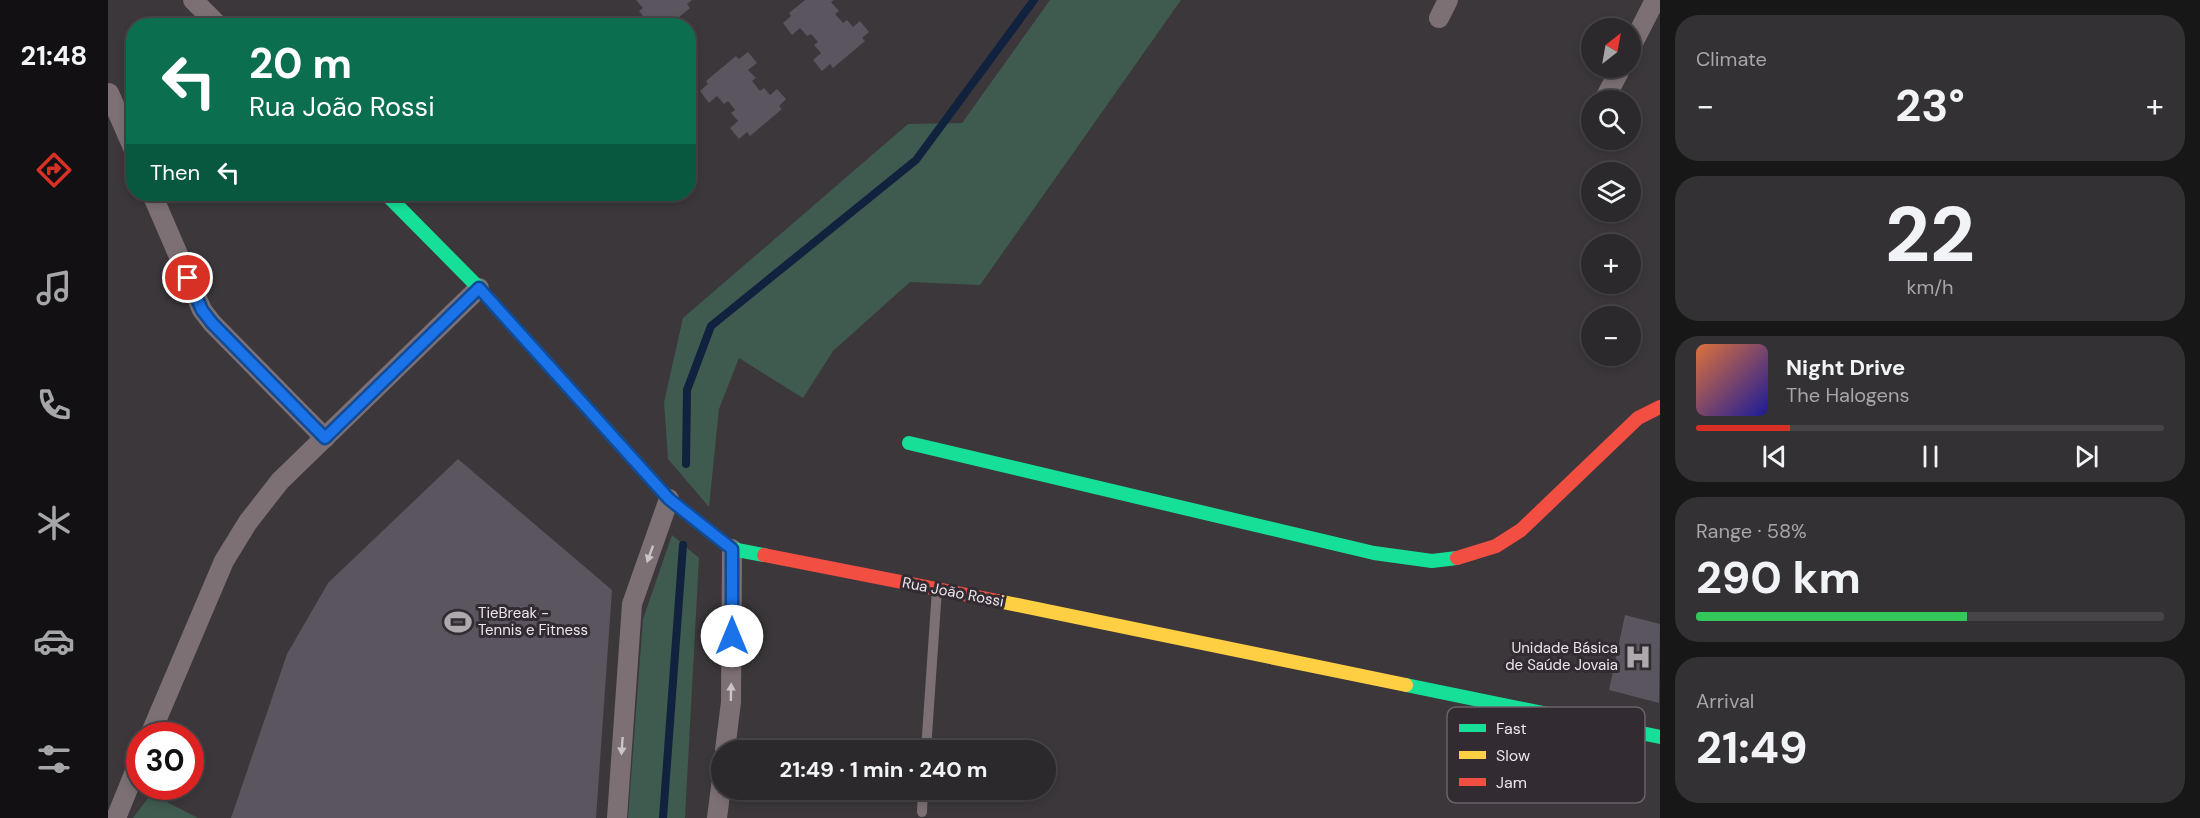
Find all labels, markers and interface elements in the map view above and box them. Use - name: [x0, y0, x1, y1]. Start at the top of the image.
- north arrow: [1581, 18, 1641, 78]
- map controls: [1581, 18, 1641, 366]
- text: 20 m: [249, 36, 352, 91]
- text: 21:48: [21, 38, 87, 73]
- icon: left: [150, 42, 228, 120]
- text: Climate: [1696, 46, 1767, 72]
- text: 23°: [1895, 76, 1965, 135]
- text: −: [1696, 84, 1714, 127]
- text: +: [2146, 84, 2164, 127]
- text: Rua João Rossi: [249, 89, 435, 124]
- button: search: [1581, 90, 1641, 150]
- icon: directions: [33, 149, 75, 191]
- icon: left: [212, 156, 245, 189]
- text: Then: [150, 158, 200, 187]
- button: layers: [1581, 162, 1641, 222]
- text: 22: [1885, 184, 1975, 285]
- button: +: [1581, 234, 1641, 294]
- pin: [162, 252, 213, 303]
- icon: arrive: [171, 261, 204, 294]
- icon: music: [33, 267, 75, 309]
- text: km/h: [1906, 274, 1954, 300]
- button: −: [1581, 306, 1641, 366]
- text: Night Drive: [1786, 353, 1905, 382]
- text: The Halogens: [1786, 382, 1909, 408]
- icon: phone: [33, 384, 75, 426]
- icon: previous: [1758, 440, 1791, 473]
- icon: pause: [1914, 440, 1947, 473]
- icon: next: [2070, 440, 2103, 473]
- icon: climate: [33, 502, 75, 544]
- text: Range · 58%: [1696, 518, 1807, 544]
- one-way arrow: [644, 545, 654, 563]
- text: 290 km: [1696, 548, 1861, 607]
- street label: Rua João Rossi: [900, 572, 1006, 612]
- place label: TieBreak - Tennis e Fitness: [478, 603, 588, 640]
- position arrow: [700, 604, 764, 668]
- sports icon: TieBreak - Tennis e Fitness: [443, 607, 473, 637]
- icon: car: [33, 620, 75, 662]
- place label: Unidade Básica de Saúde Jovaia: [1505, 638, 1618, 675]
- hospital icon: Unidade Básica de Saúde Jovaia: [1623, 642, 1653, 672]
- one-way arrow: [726, 682, 736, 701]
- text: Arrival: [1696, 688, 1754, 714]
- legend: [1447, 707, 1645, 803]
- text: Fast: [1496, 718, 1527, 739]
- text: 21:49: [1696, 718, 1808, 777]
- speed limit sign: 30: [126, 722, 204, 800]
- one-way arrow: [617, 736, 627, 755]
- icon: filters: [33, 738, 75, 780]
- text: Slow: [1496, 745, 1530, 766]
- text: 21:49 · 1 min · 240 m: [779, 755, 988, 784]
- text: Jam: [1496, 772, 1527, 793]

